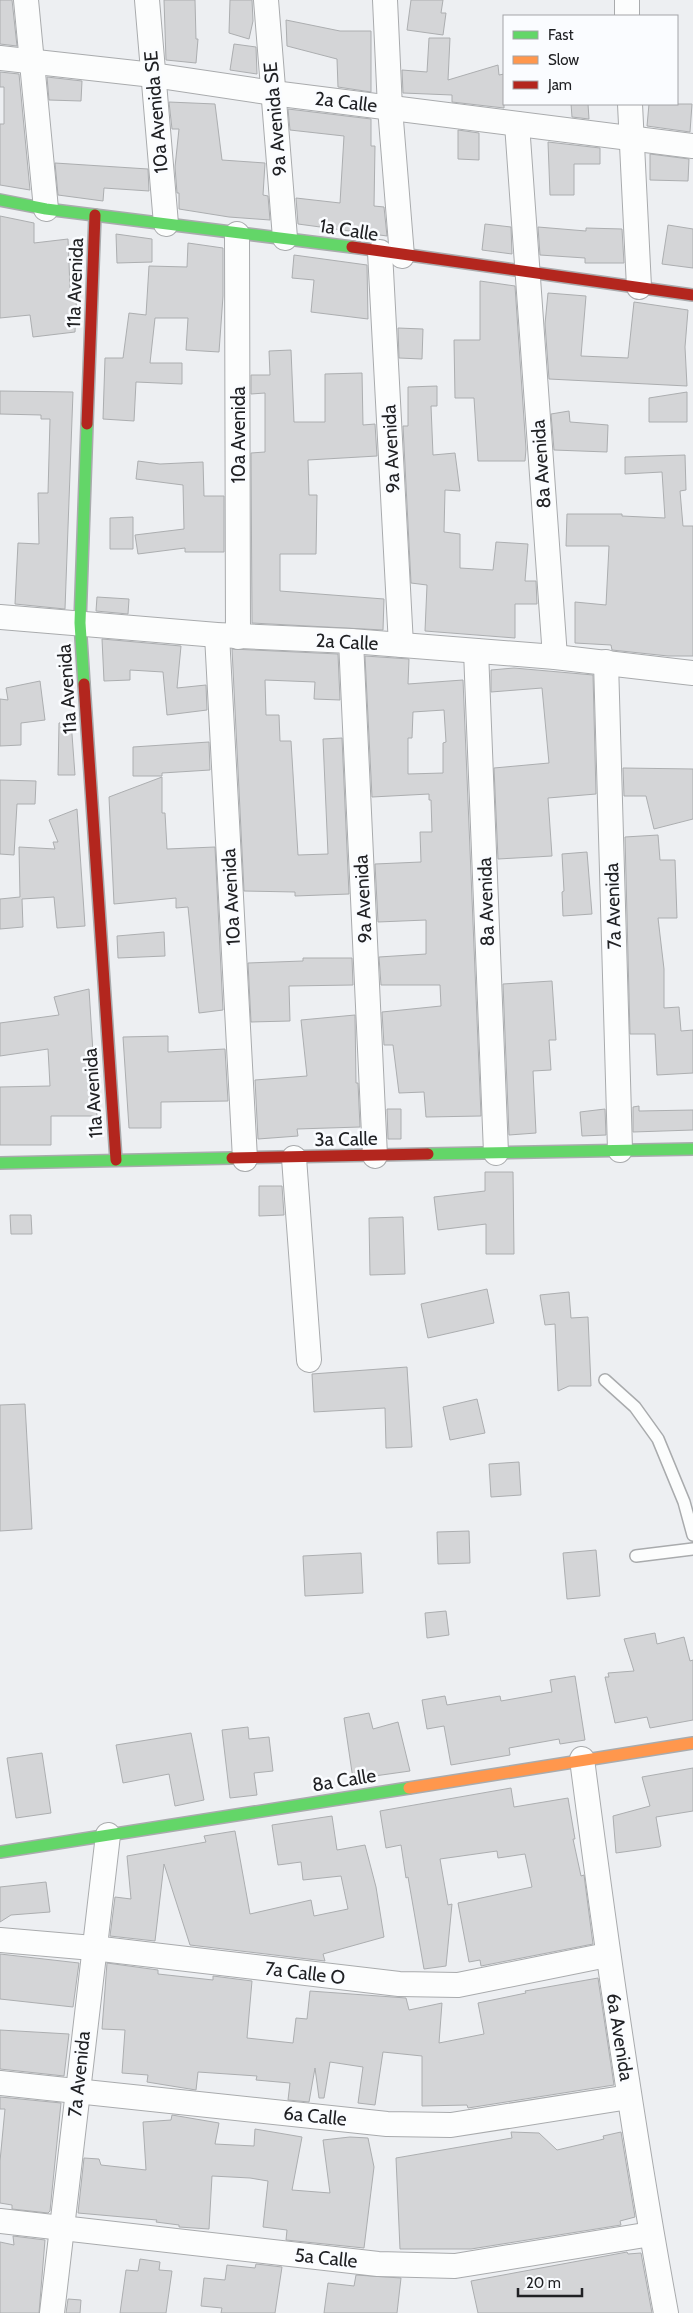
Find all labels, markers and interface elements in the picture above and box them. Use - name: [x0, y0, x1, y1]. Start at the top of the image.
- legend: [503, 15, 678, 105]
- text: Fast: [548, 26, 573, 44]
- street label: 10a Avenida SE: [139, 50, 173, 174]
- text: Slow: [548, 51, 579, 69]
- street label: 9a Avenida SE: [259, 61, 291, 177]
- text: Jam: [547, 76, 572, 94]
- street label: 2a Calle: [313, 87, 379, 117]
- street label: 1a Calle: [318, 214, 380, 246]
- street label: 11a Avenida: [62, 238, 88, 328]
- street label: 10a Avenida: [227, 386, 250, 484]
- street label: 9a Avenida: [377, 404, 405, 494]
- street label: 8a Avenida: [526, 419, 556, 509]
- street label: 2a Calle: [315, 629, 379, 655]
- street label: 11a Avenida: [52, 643, 82, 735]
- street label: 10a Avenida: [217, 848, 245, 946]
- street label: 9a Avenida: [349, 854, 377, 944]
- street label: 8a Avenida: [473, 857, 499, 947]
- street label: 7a Avenida: [600, 862, 626, 950]
- street label: 11a Avenida: [78, 1047, 108, 1139]
- street label: 3a Calle: [314, 1127, 378, 1151]
- street label: 8a Calle: [310, 1764, 378, 1796]
- street label: 7a Calle O: [264, 1957, 346, 1989]
- street label: 6a Avenida: [602, 1992, 638, 2082]
- street label: 7a Avenida: [63, 2030, 95, 2118]
- street label: 6a Calle: [282, 2101, 348, 2131]
- street label: 5a Calle: [293, 2243, 359, 2273]
- scale bar: [518, 2266, 582, 2298]
- text: 20 m: [526, 2274, 561, 2292]

